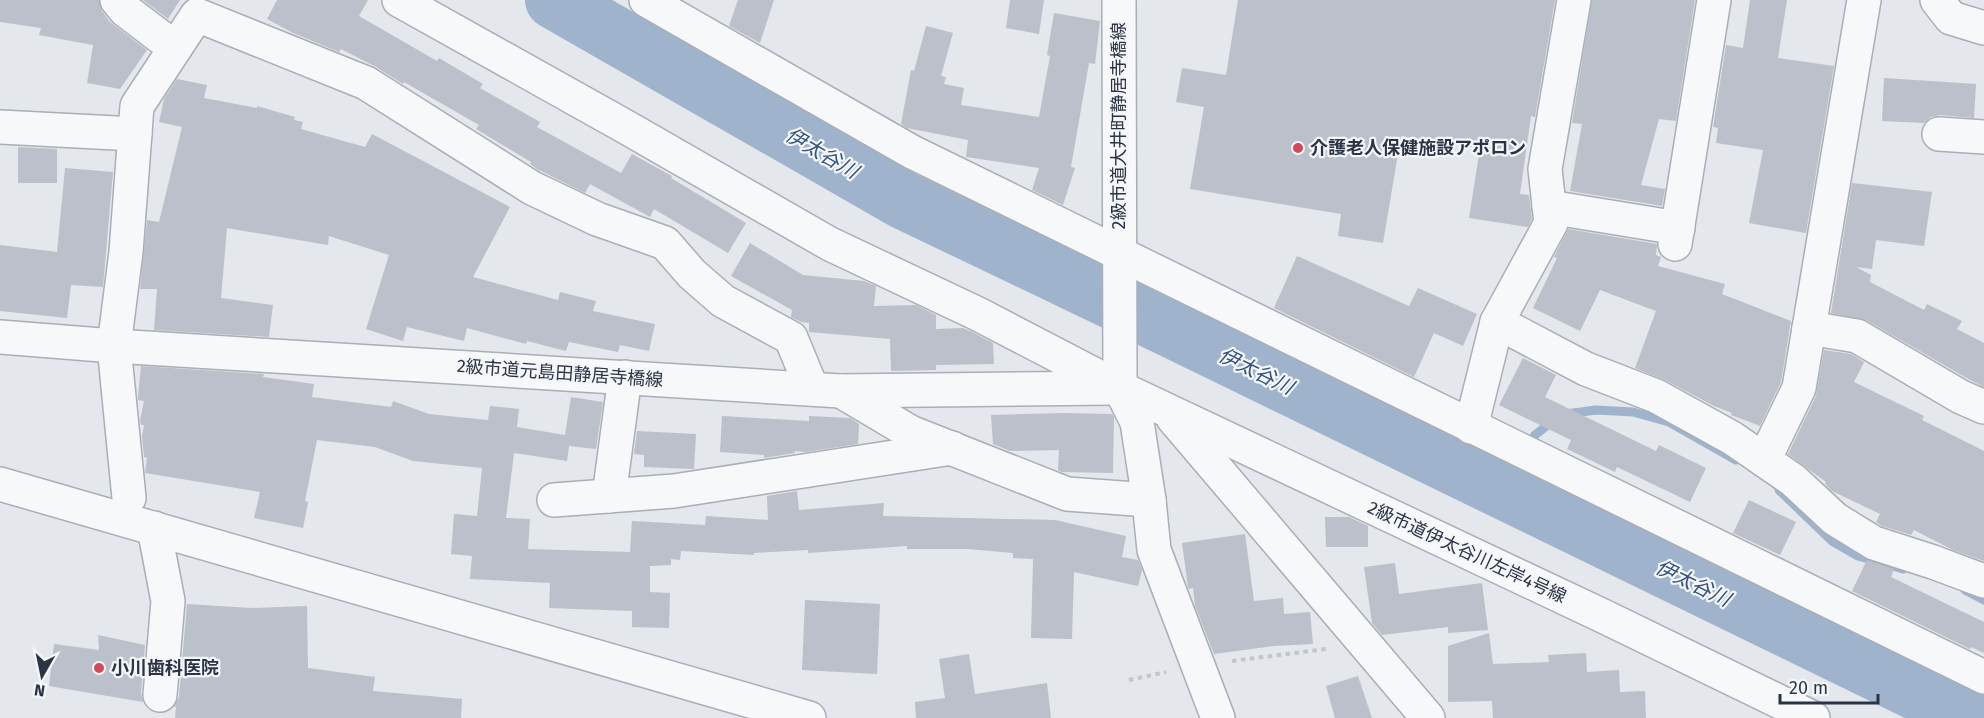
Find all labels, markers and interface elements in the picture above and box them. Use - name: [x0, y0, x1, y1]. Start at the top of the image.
- street label: 2級市道大井町静居寺橋線: [1108, 23, 1130, 229]
- water label: 伊太谷川: [781, 123, 864, 184]
- place label: 介護老人保健施設アポロン: [1310, 137, 1526, 159]
- marker: 介護老人保健施設アポロン: [1291, 141, 1305, 155]
- water label: 伊太谷川: [1215, 343, 1299, 400]
- street label: 2級市道元島田静居寺橋線: [456, 355, 664, 391]
- street label: 2級市道伊太谷川左岸4号線: [1364, 496, 1570, 608]
- water label: 伊太谷川: [1652, 555, 1736, 612]
- north arrow: [12, 646, 72, 706]
- place label: 小川歯科医院: [111, 657, 219, 679]
- marker: 小川歯科医院: [92, 661, 106, 675]
- scale bar: [1780, 667, 1878, 705]
- text: 20 m: [1789, 677, 1828, 699]
- text: N: [33, 680, 46, 701]

